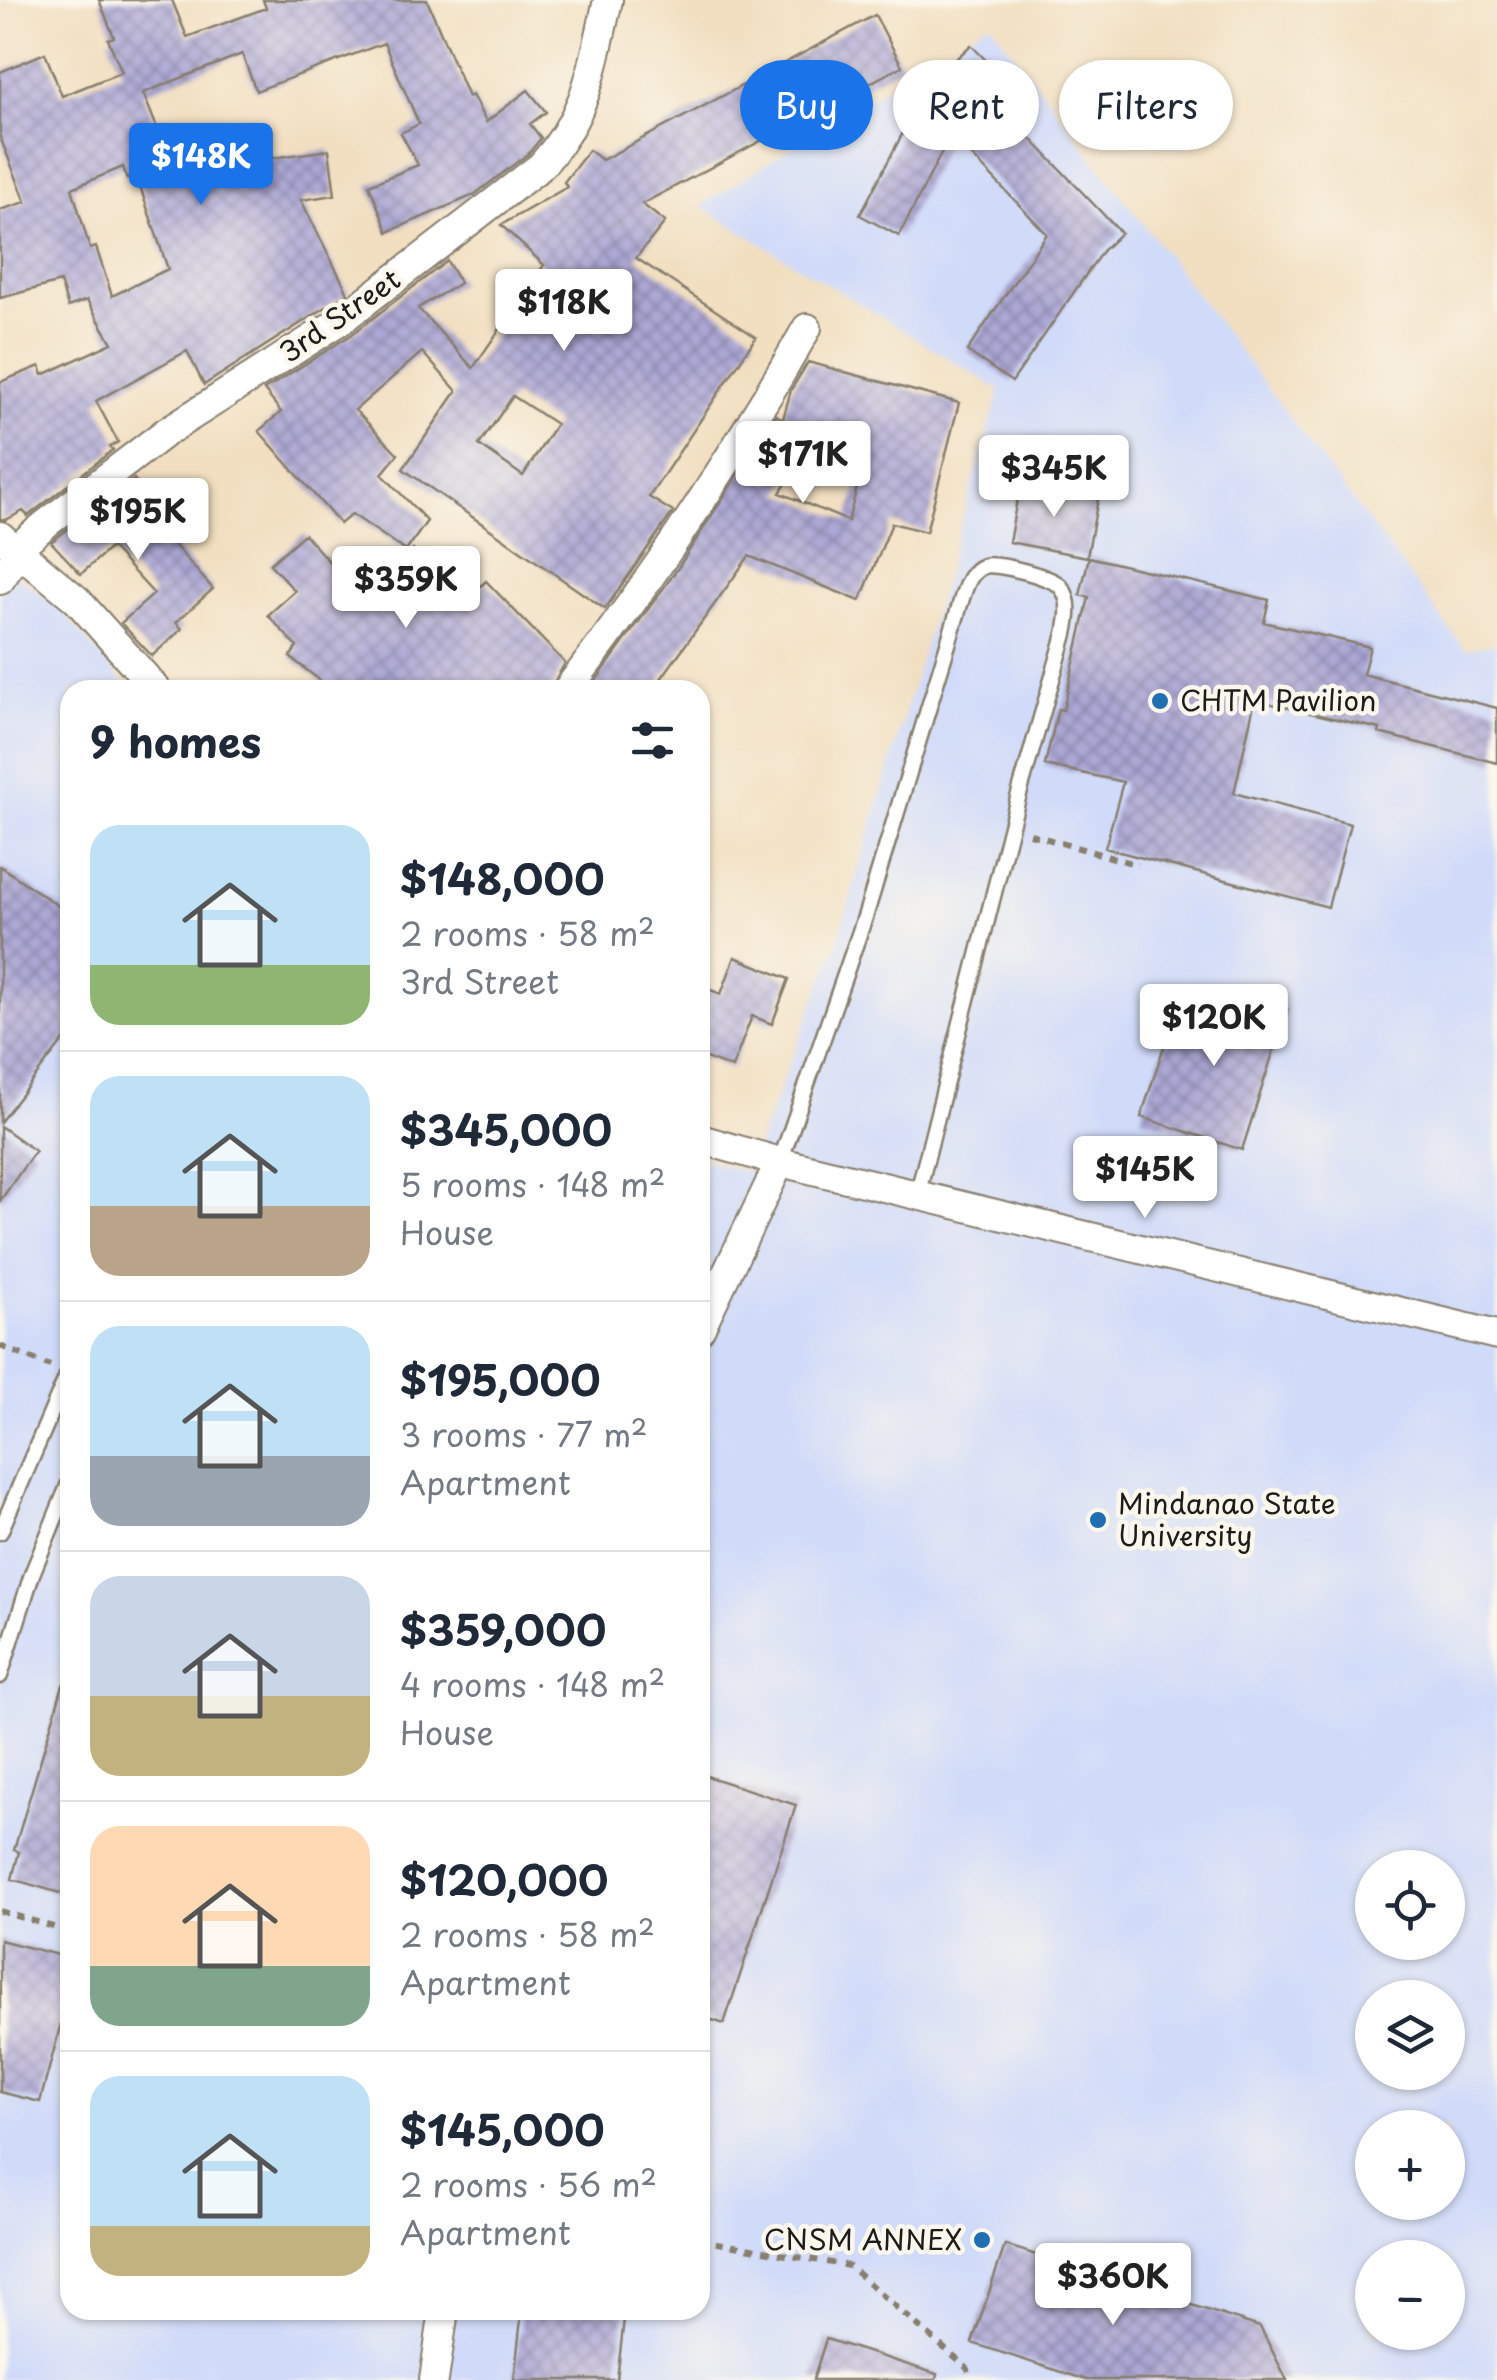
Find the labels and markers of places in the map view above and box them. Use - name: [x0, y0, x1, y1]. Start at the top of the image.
- pin: $148K: [131, 123, 271, 208]
- pin: $118K: [494, 269, 634, 354]
- pin: $171K: [733, 421, 873, 506]
- pin: $345K: [984, 435, 1124, 520]
- pin: $195K: [68, 478, 208, 563]
- pin: $359K: [336, 546, 476, 631]
- place label: CHTM Pavilion: [1180, 678, 1376, 721]
- marker: CHTM Pavilion: [1149, 690, 1171, 712]
- pin: $120K: [1144, 984, 1284, 1069]
- pin: $145K: [1075, 1136, 1215, 1221]
- place label: Mindanao State University: [1118, 1481, 1336, 1556]
- marker: Mindanao State University: [1087, 1509, 1109, 1531]
- place label: CNSM ANNEX: [764, 2217, 962, 2260]
- marker: CNSM ANNEX: [971, 2229, 993, 2251]
- pin: $360K: [1043, 2243, 1183, 2328]

